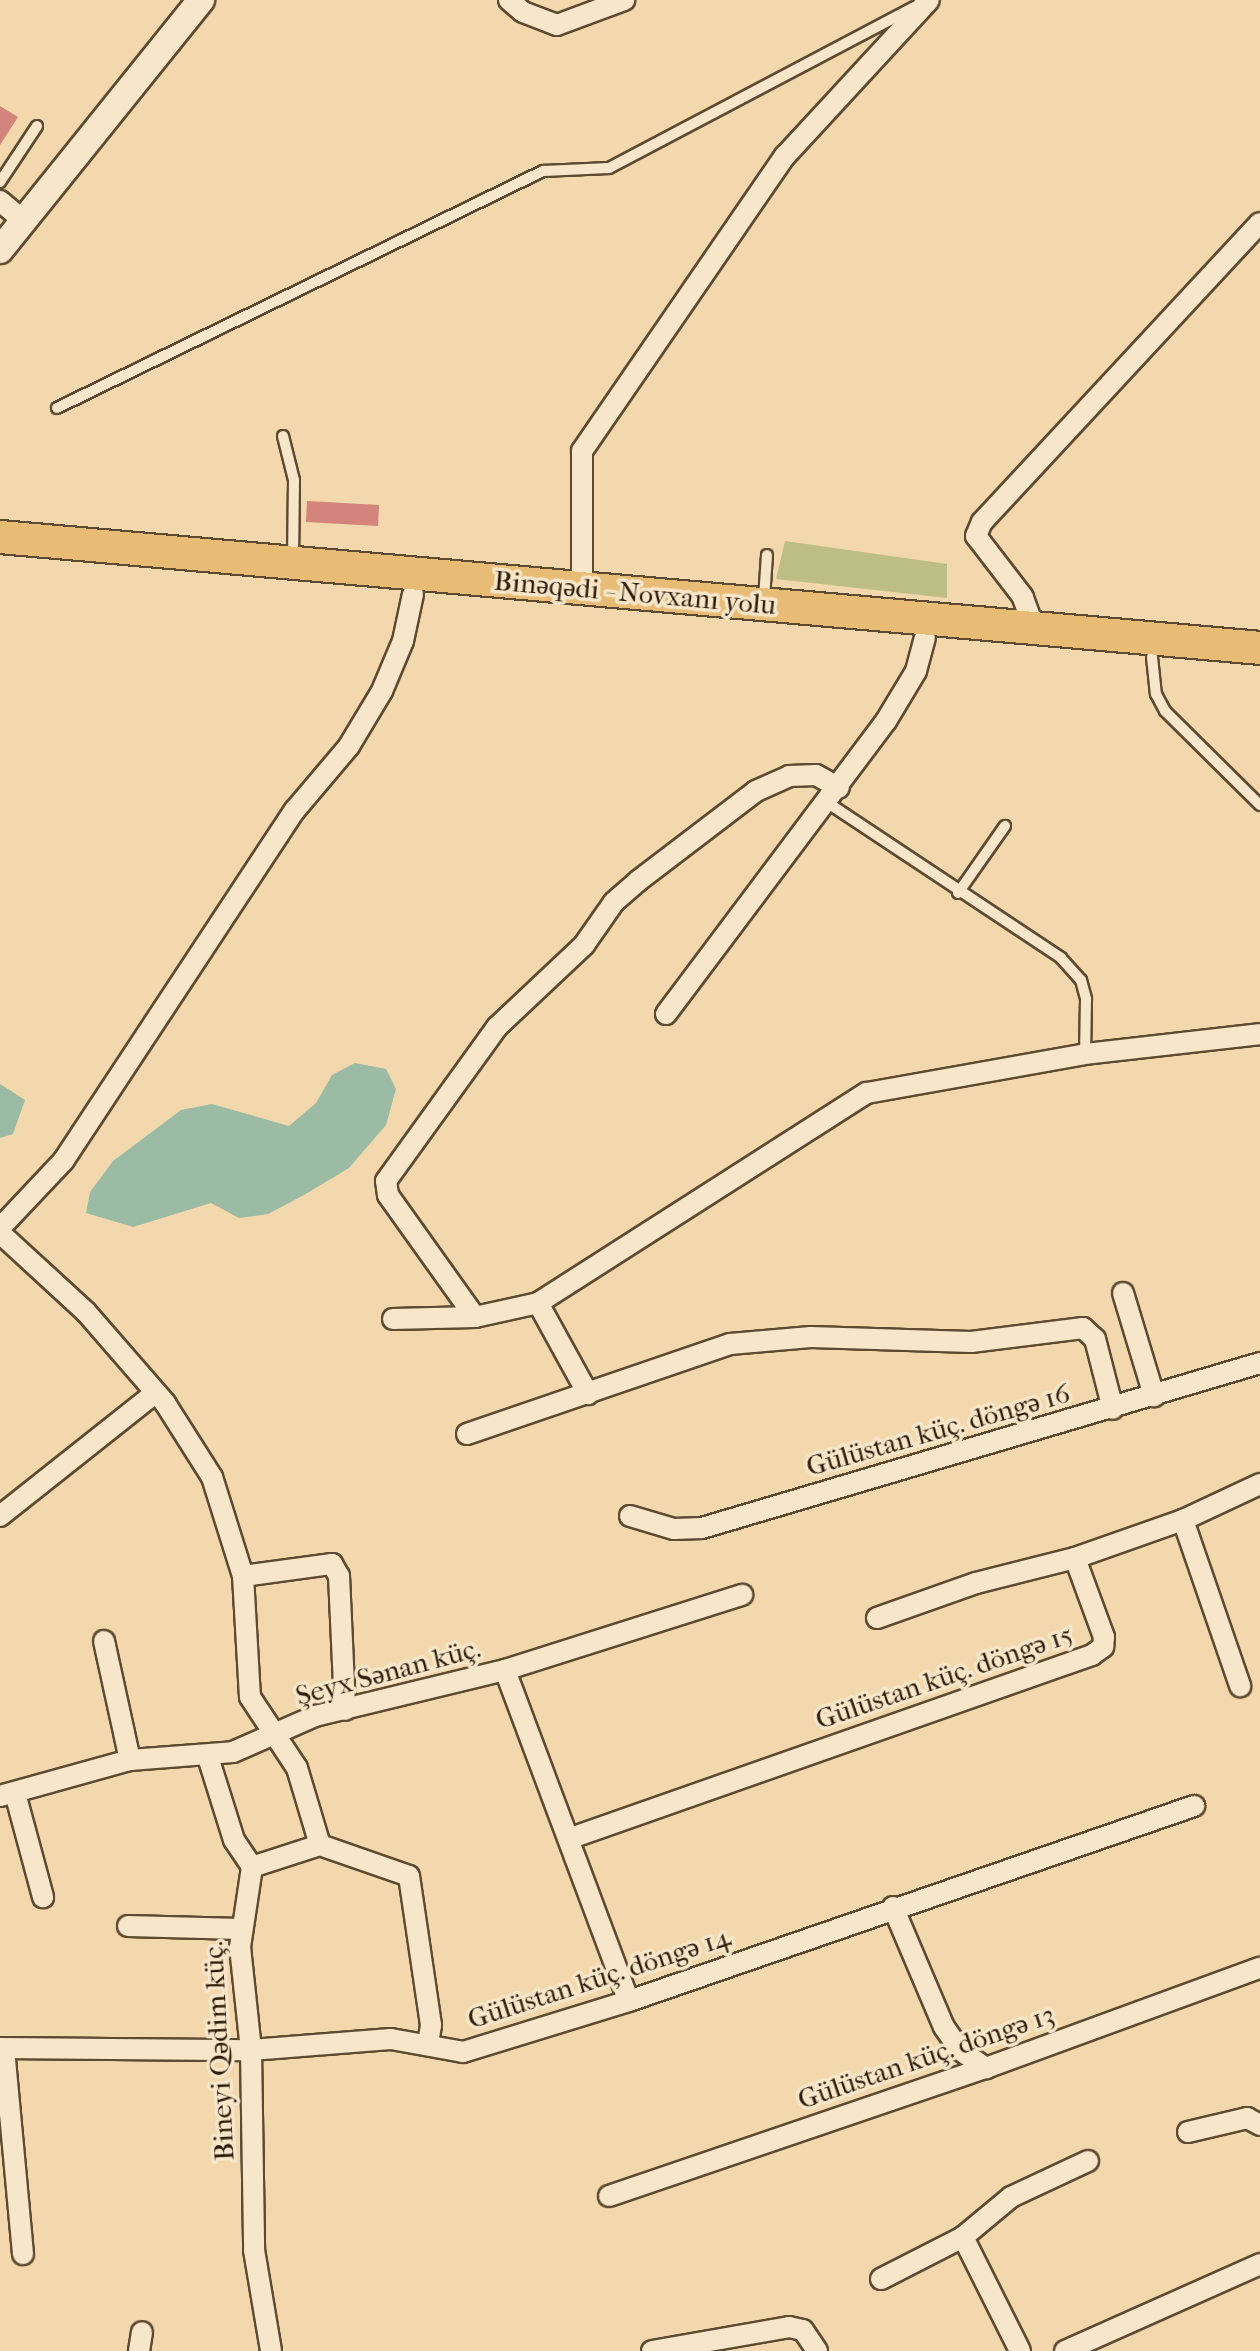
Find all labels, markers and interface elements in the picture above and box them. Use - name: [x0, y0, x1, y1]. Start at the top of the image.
- street label: Binəqədi - Novxanı yolu: [492, 564, 778, 622]
- street label: Gülüstan küç. döngə 16: [802, 1376, 1074, 1484]
- street label: Gülüstan küç. döngə 15: [811, 1617, 1077, 1737]
- street label: Şeyx Sənan küç.: [292, 1631, 484, 1713]
- street label: Gülüstan küç. döngə 14: [463, 1920, 735, 2036]
- street label: Bineyi Qədim küç.: [196, 1940, 242, 2162]
- street label: Gülüstan küç. döngə 13: [793, 1997, 1059, 2117]

